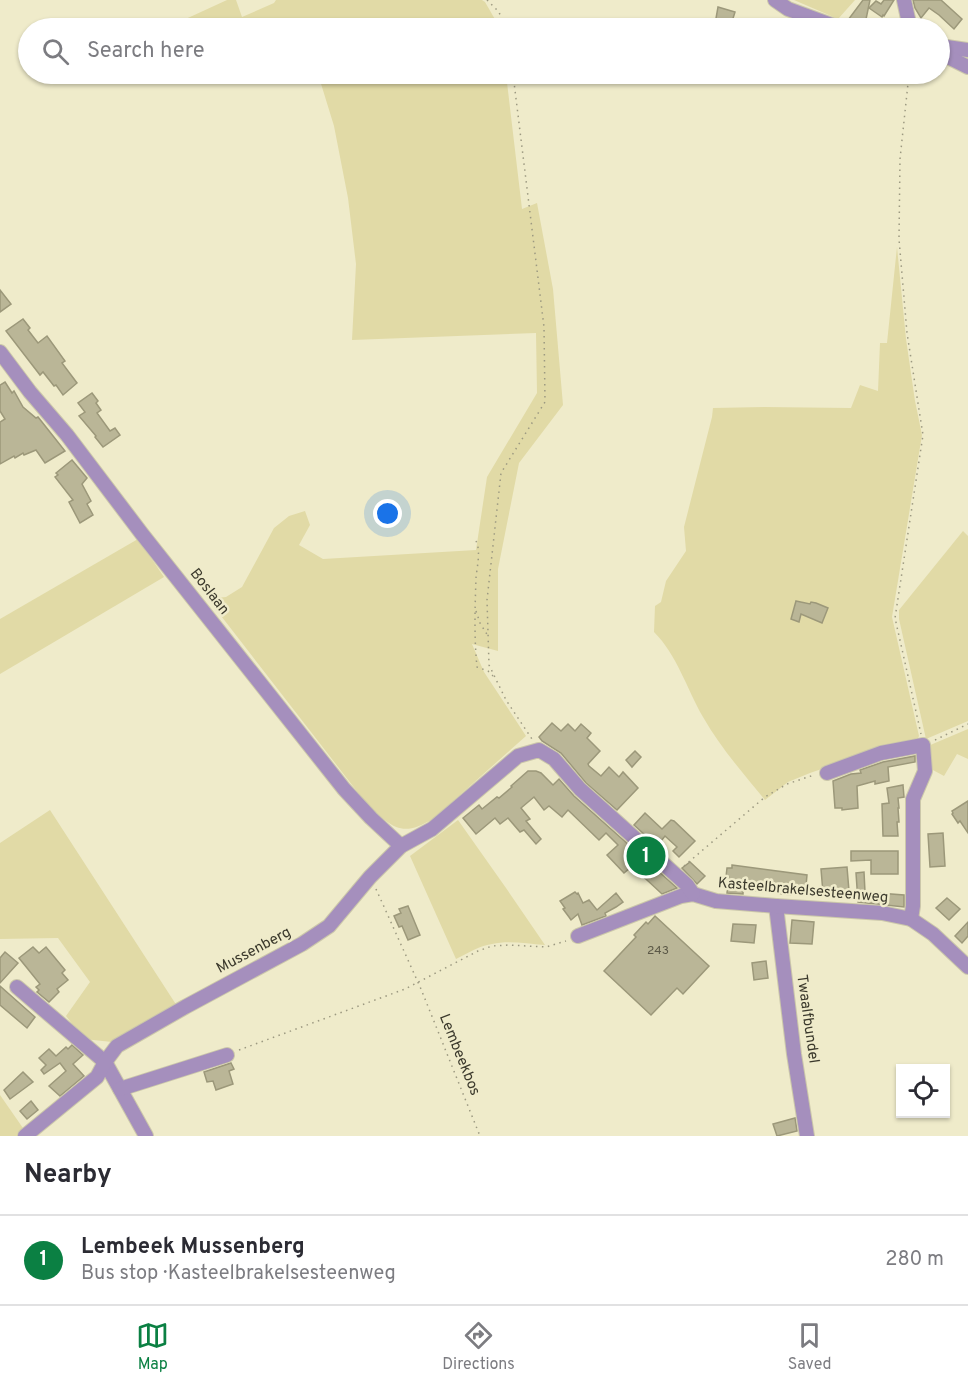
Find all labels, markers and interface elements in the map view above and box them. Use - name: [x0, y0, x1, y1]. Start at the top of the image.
- search box: [18, 18, 950, 84]
- icon: search: [39, 35, 72, 68]
- text: Search here: [87, 38, 205, 65]
- your location: [373, 499, 402, 528]
- street label: Boslaan: [185, 565, 233, 619]
- pin: 1: [626, 834, 666, 878]
- street label: Kasteelbrakelsesteenweg: [717, 874, 889, 908]
- street label: Mussenberg: [213, 923, 295, 979]
- house number: 243: [647, 943, 669, 959]
- street label: Twaalfbundel: [791, 973, 823, 1065]
- street label: Lembeekbos: [434, 1011, 484, 1099]
- map controls: [896, 1064, 950, 1118]
- button: locate: [896, 1064, 950, 1118]
- text: Nearby: [24, 1159, 112, 1192]
- text: Lembeek Mussenberg: [81, 1234, 305, 1261]
- text: 1: [40, 1247, 48, 1273]
- text: 280 m: [885, 1247, 944, 1273]
- text: Bus stop · Kasteelbrakelsesteenweg: [81, 1261, 396, 1287]
- tab: Map: [136, 1319, 169, 1375]
- tab: Directions: [442, 1319, 515, 1375]
- tab: Saved: [788, 1319, 832, 1375]

